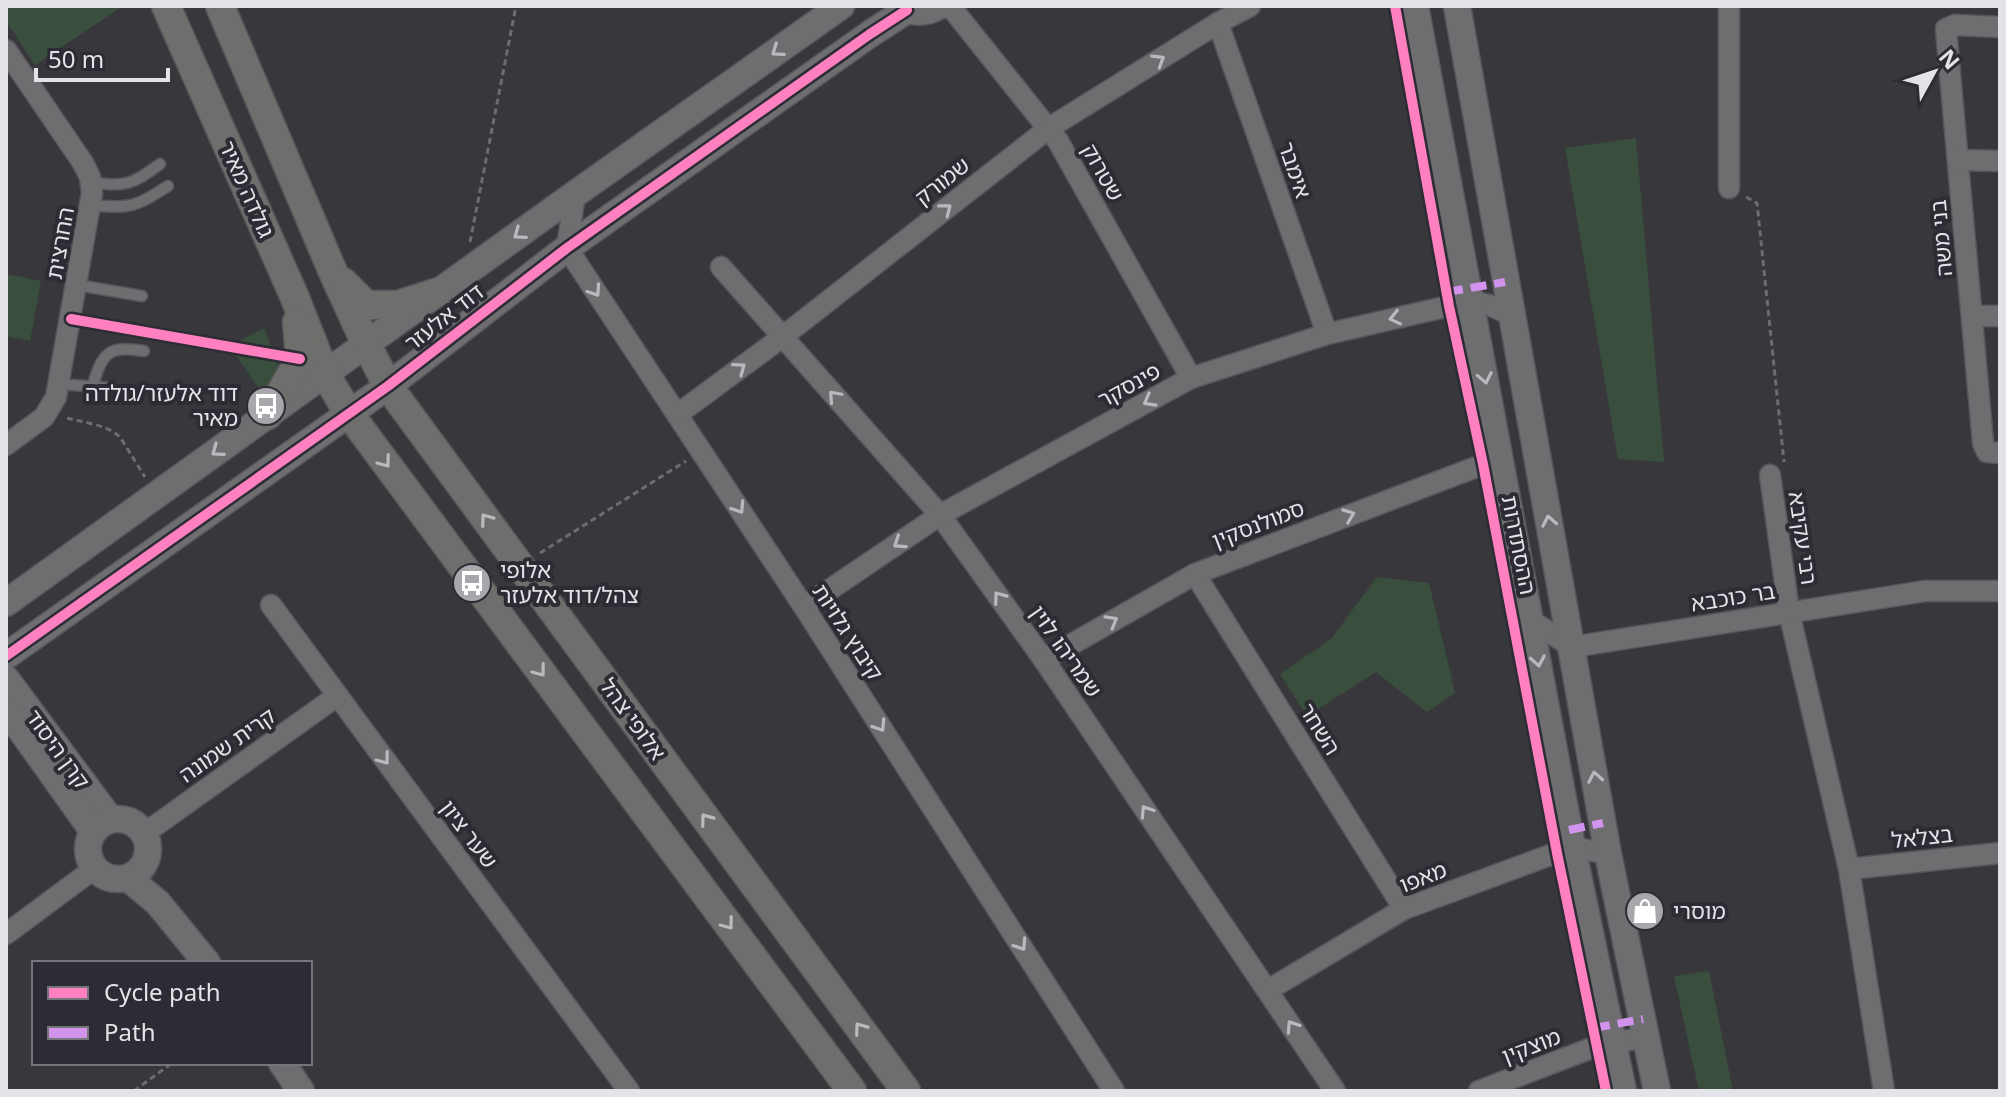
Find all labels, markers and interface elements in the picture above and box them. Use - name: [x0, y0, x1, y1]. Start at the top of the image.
- scale bar: [36, 32, 168, 82]
- north arrow: [1894, 32, 1974, 112]
- one-way arrow: [771, 41, 786, 56]
- text: 50 m: [48, 42, 104, 75]
- text: N: [1933, 42, 1967, 75]
- one-way arrow: [1150, 54, 1164, 69]
- street label: גולדה מאיר: [213, 136, 283, 242]
- street label: שטרוק: [1076, 137, 1132, 206]
- street label: אימבר: [1272, 137, 1320, 202]
- street label: שמורק: [908, 149, 975, 211]
- street label: בני משה: [1922, 198, 1958, 278]
- street label: החרצית: [38, 204, 80, 281]
- one-way arrow: [937, 204, 952, 218]
- one-way arrow: [514, 224, 528, 239]
- street label: דוד אלעזר: [397, 276, 489, 357]
- one-way arrow: [585, 282, 600, 297]
- one-way arrow: [1388, 309, 1402, 326]
- street label: פינסקר: [1092, 355, 1165, 414]
- one-way arrow: [732, 363, 746, 377]
- one-way arrow: [1476, 371, 1493, 385]
- place label: דוד אלעזר/גולדה מאיר: [85, 377, 238, 432]
- bus stop icon: דוד אלעזר/גולדה מאיר: [245, 385, 287, 427]
- one-way arrow: [829, 391, 843, 406]
- one-way arrow: [1144, 391, 1158, 407]
- one-way arrow: [212, 441, 226, 456]
- one-way arrow: [375, 453, 390, 467]
- street label: רבי עקיבא: [1783, 489, 1825, 586]
- street label: סמולנסקין: [1207, 492, 1308, 554]
- street label: ההסתדרות: [1496, 493, 1544, 597]
- one-way arrow: [729, 499, 744, 513]
- one-way arrow: [1341, 508, 1355, 525]
- one-way arrow: [481, 513, 496, 528]
- one-way arrow: [1542, 515, 1559, 528]
- one-way arrow: [893, 533, 908, 548]
- place label: אלופי צהל/דוד אלעזר: [500, 554, 639, 609]
- bus stop icon: אלופי צהל/דוד אלעזר: [451, 562, 493, 604]
- street label: בר כוכבא: [1689, 575, 1777, 617]
- street label: קיבוץ גלויות: [806, 577, 891, 686]
- one-way arrow: [994, 591, 1008, 606]
- street label: שמריהו לוין: [1024, 598, 1110, 702]
- one-way arrow: [1103, 615, 1118, 631]
- one-way arrow: [1528, 654, 1545, 668]
- one-way arrow: [530, 662, 545, 676]
- street label: אלופי צהל: [594, 671, 674, 765]
- street label: השחר: [1293, 697, 1348, 760]
- street label: קרית שמונה: [172, 700, 281, 788]
- street label: קרן היסוד: [20, 703, 98, 794]
- one-way arrow: [871, 717, 886, 732]
- one-way arrow: [374, 750, 389, 765]
- one-way arrow: [1587, 770, 1604, 784]
- street label: שער ציון: [434, 793, 505, 874]
- one-way arrow: [1141, 805, 1156, 819]
- one-way arrow: [701, 813, 716, 827]
- street label: בצלאל: [1890, 818, 1954, 854]
- street label: מאפו: [1395, 853, 1450, 899]
- shop icon: מוסרי: [1624, 890, 1666, 932]
- place label: מוסרי: [1673, 895, 1726, 925]
- one-way arrow: [718, 916, 733, 930]
- one-way arrow: [1011, 936, 1026, 950]
- legend: [32, 961, 312, 1065]
- text: Cycle path: [104, 975, 221, 1008]
- text: Path: [104, 1015, 155, 1048]
- street label: מוצקין: [1497, 1020, 1564, 1070]
- one-way arrow: [1287, 1021, 1302, 1035]
- one-way arrow: [855, 1022, 870, 1037]

